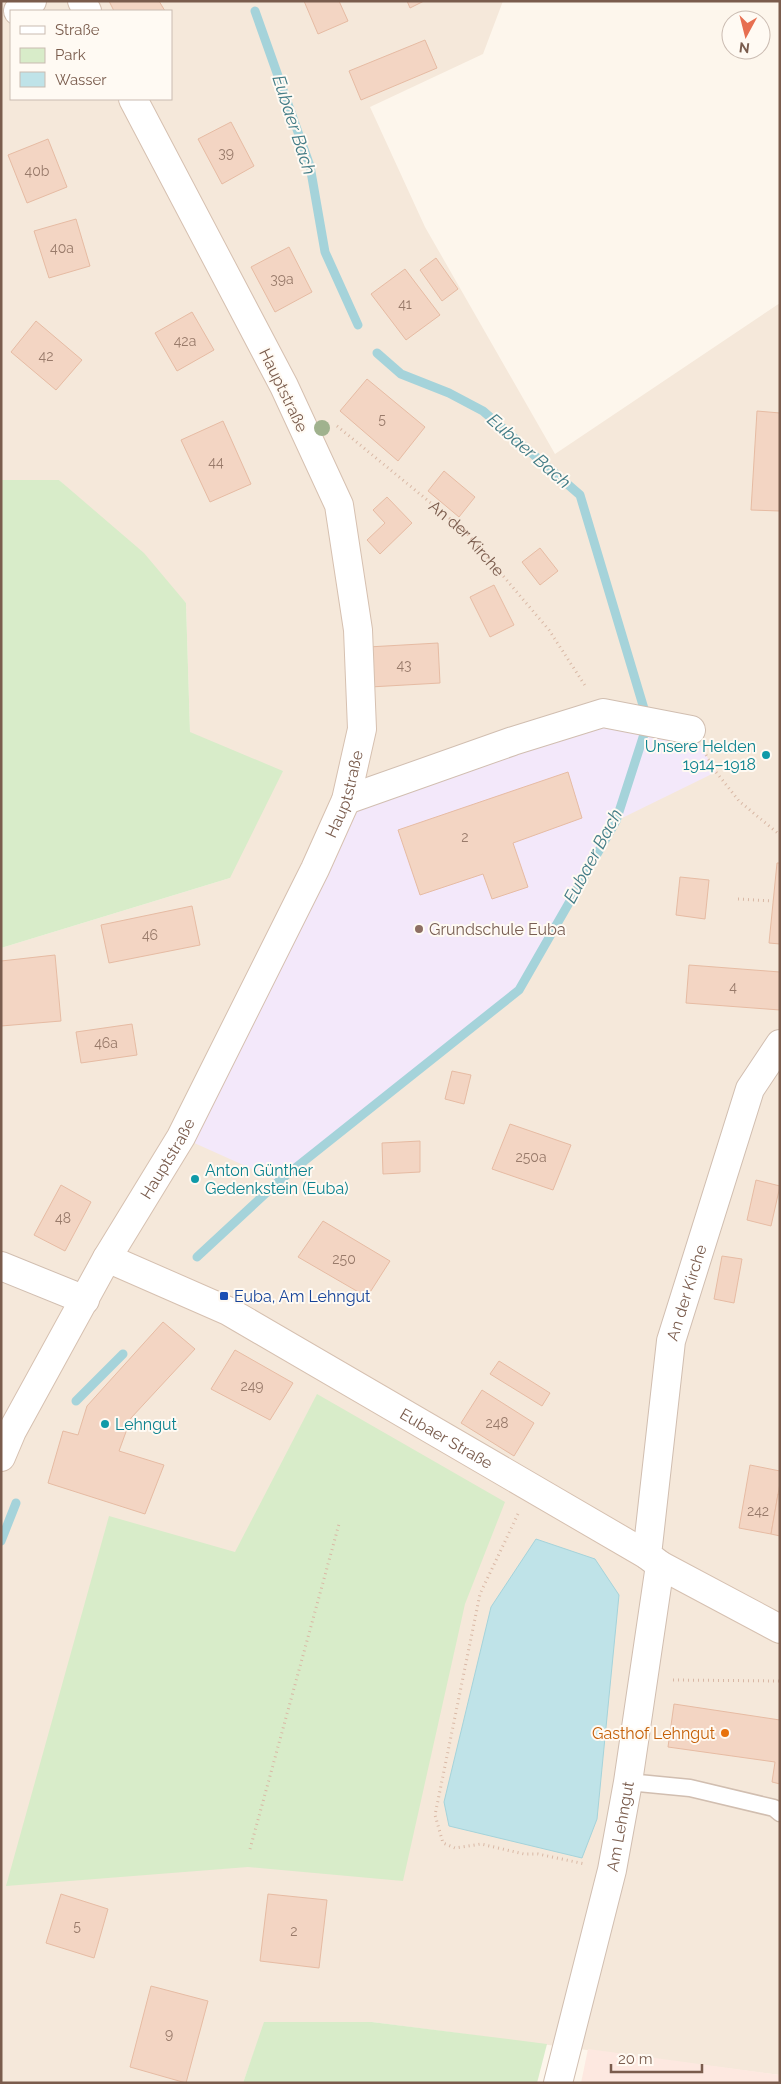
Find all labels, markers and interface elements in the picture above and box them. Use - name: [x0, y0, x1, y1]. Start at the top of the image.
- legend: [10, 10, 172, 100]
- north arrow: [721, 10, 771, 60]
- text: Straße: [55, 21, 100, 39]
- text: N: [738, 39, 751, 56]
- text: Park: [55, 46, 86, 64]
- text: Wasser: [55, 71, 107, 89]
- water label: Eubaer Bach: [268, 72, 320, 177]
- house number: 39: [218, 145, 234, 161]
- house number: 40b: [25, 163, 50, 179]
- house number: 40a: [50, 240, 74, 256]
- house number: 39a: [270, 271, 294, 287]
- house number: 41: [398, 296, 412, 312]
- house number: 42a: [174, 333, 196, 349]
- street label: Hauptstraße: [255, 345, 312, 435]
- house number: 42: [39, 348, 53, 364]
- water label: Eubaer Bach: [483, 409, 575, 493]
- house number: 5: [378, 411, 386, 427]
- house number: 44: [208, 454, 224, 470]
- street label: An der Kirche: [425, 497, 508, 580]
- house number: 43: [396, 657, 412, 673]
- place label: Unsere Helden 1914–1918: [645, 737, 756, 774]
- street label: Hauptstraße: [321, 749, 367, 841]
- marker: Unsere Helden 1914–1918: [760, 749, 772, 761]
- water label: Eubaer Bach: [559, 805, 626, 906]
- house number: 2: [461, 829, 469, 845]
- place label: Grundschule Euba: [429, 920, 566, 939]
- marker: Grundschule Euba: [413, 923, 425, 935]
- house number: 46: [142, 927, 158, 943]
- house number: 4: [729, 979, 737, 995]
- house number: 46a: [94, 1035, 118, 1051]
- street label: Hauptstraße: [136, 1115, 199, 1203]
- house number: 250a: [515, 1149, 547, 1165]
- place label: Anton Günther Gedenkstein (Euba): [205, 1161, 348, 1198]
- marker: Anton Günther Gedenkstein (Euba): [189, 1173, 201, 1185]
- house number: 48: [55, 1210, 71, 1226]
- street label: An der Kirche: [663, 1242, 711, 1343]
- house number: 250: [332, 1251, 356, 1267]
- place label: Euba, Am Lehngut: [234, 1287, 371, 1306]
- marker: Euba, Am Lehngut: [218, 1290, 230, 1302]
- house number: 249: [240, 1378, 264, 1394]
- street label: Eubaer Straße: [397, 1404, 496, 1473]
- place label: Lehngut: [115, 1415, 178, 1434]
- house number: 248: [485, 1415, 509, 1431]
- marker: Lehngut: [99, 1418, 111, 1430]
- house number: 242: [747, 1503, 769, 1519]
- place label: Gasthof Lehngut: [592, 1724, 716, 1743]
- marker: Gasthof Lehngut: [719, 1727, 731, 1739]
- street label: Am Lehngut: [603, 1779, 638, 1873]
- house number: 5: [73, 1918, 81, 1934]
- house number: 2: [290, 1923, 298, 1939]
- house number: 9: [165, 2026, 173, 2042]
- scale bar: [611, 2042, 702, 2074]
- text: 20 m: [618, 2050, 653, 2068]

